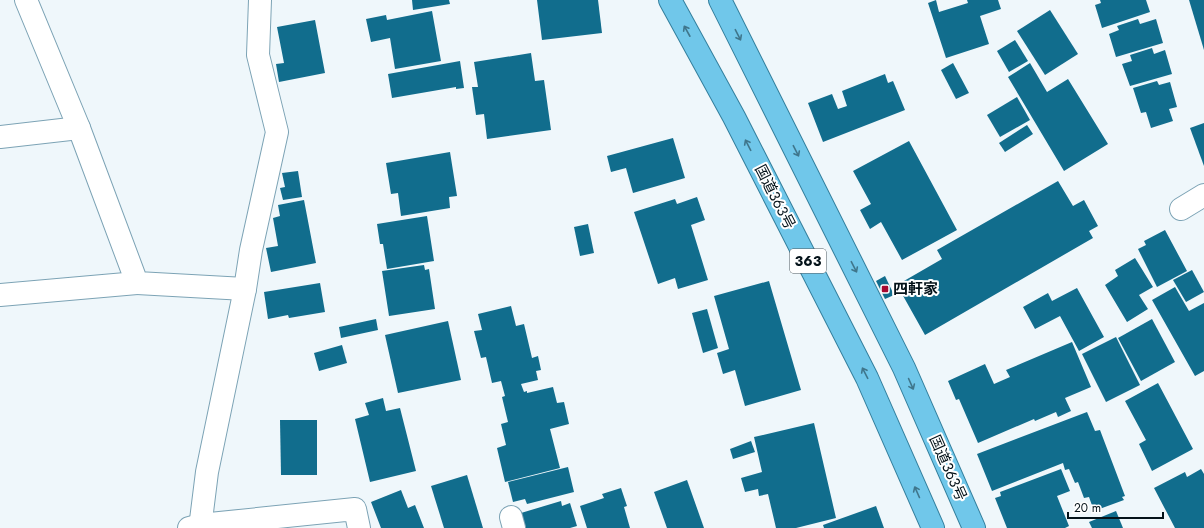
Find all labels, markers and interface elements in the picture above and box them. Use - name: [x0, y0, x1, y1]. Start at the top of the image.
- one-way arrow: [683, 25, 690, 37]
- one-way arrow: [735, 29, 742, 41]
- one-way arrow: [744, 140, 752, 152]
- one-way arrow: [793, 145, 800, 157]
- street label: 国道363号: [749, 161, 801, 233]
- road number: 363: [790, 249, 826, 273]
- one-way arrow: [851, 261, 858, 273]
- place label: 四軒家: [893, 278, 938, 300]
- marker: 四軒家: [880, 284, 890, 294]
- one-way arrow: [861, 367, 868, 379]
- one-way arrow: [908, 378, 915, 390]
- street label: 国道363号: [924, 432, 972, 504]
- one-way arrow: [913, 487, 920, 499]
- scale bar: [1068, 494, 1163, 520]
- text: 20 m: [1074, 499, 1101, 517]

